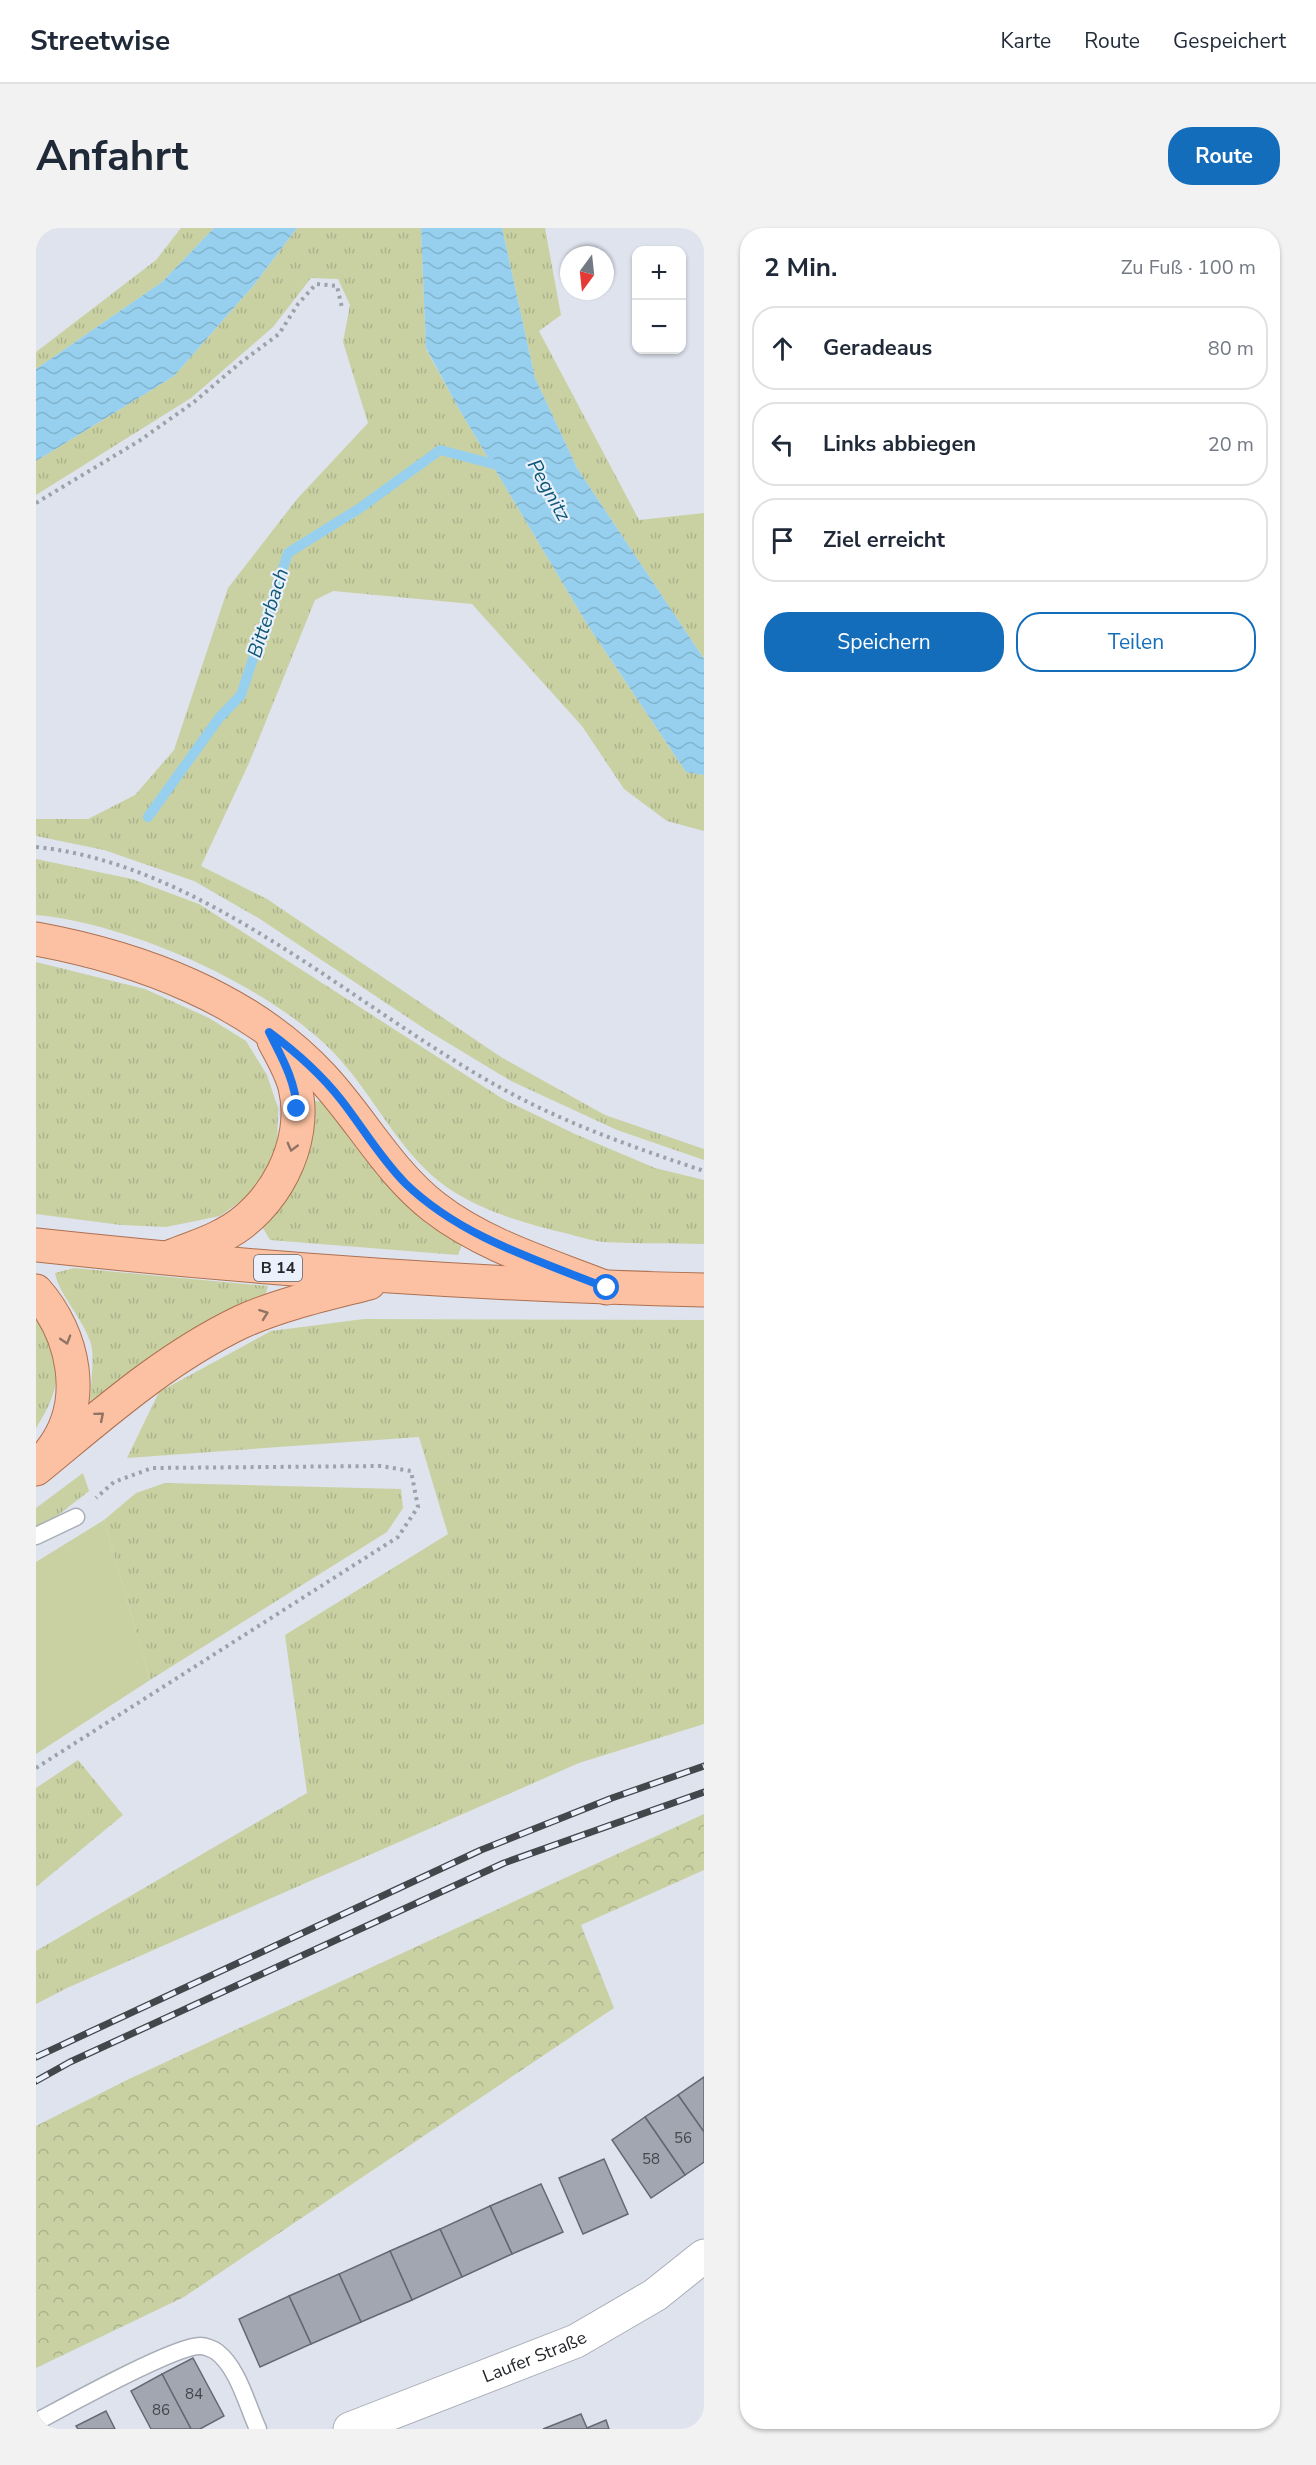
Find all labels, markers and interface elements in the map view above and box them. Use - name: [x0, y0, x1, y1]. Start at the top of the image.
- text: Streetwise: [30, 22, 170, 60]
- text: Karte: [1001, 27, 1051, 55]
- text: Route: [1084, 27, 1140, 55]
- text: Gespeichert: [1173, 27, 1286, 55]
- button: Route: [1168, 127, 1280, 185]
- text: Anfahrt: [36, 128, 188, 185]
- north arrow: [560, 246, 614, 300]
- map controls: [632, 246, 686, 354]
- button: +: [632, 246, 686, 300]
- text: 2 Min.: [764, 250, 837, 285]
- text: Zu Fuß · 100 m: [1121, 254, 1256, 281]
- button: −: [632, 300, 686, 354]
- icon: ahead: [766, 332, 799, 365]
- text: Geradeaus: [823, 333, 932, 363]
- text: 80 m: [1208, 335, 1254, 362]
- icon: left: [766, 428, 799, 461]
- text: Links abbiegen: [823, 429, 976, 459]
- text: 20 m: [1208, 431, 1254, 458]
- water label: Pegnitz: [521, 454, 577, 526]
- icon: arrive: [766, 524, 799, 557]
- text: Ziel erreicht: [823, 525, 945, 555]
- water label: Bitterbach: [241, 565, 295, 661]
- button: Speichern: [764, 612, 1004, 672]
- button: Teilen: [1016, 612, 1256, 672]
- route end: [283, 1095, 309, 1121]
- one-way arrow: [287, 1141, 299, 1152]
- road number: B 14: [254, 1255, 302, 1281]
- route start: [593, 1274, 619, 1300]
- one-way arrow: [258, 1308, 269, 1321]
- one-way arrow: [59, 1334, 71, 1345]
- one-way arrow: [93, 1413, 104, 1424]
- house number: 56: [674, 2128, 692, 2148]
- house number: 58: [642, 2149, 660, 2169]
- street label: Laufer Straße: [479, 2325, 591, 2388]
- house number: 84: [185, 2384, 203, 2404]
- house number: 86: [152, 2400, 170, 2420]

